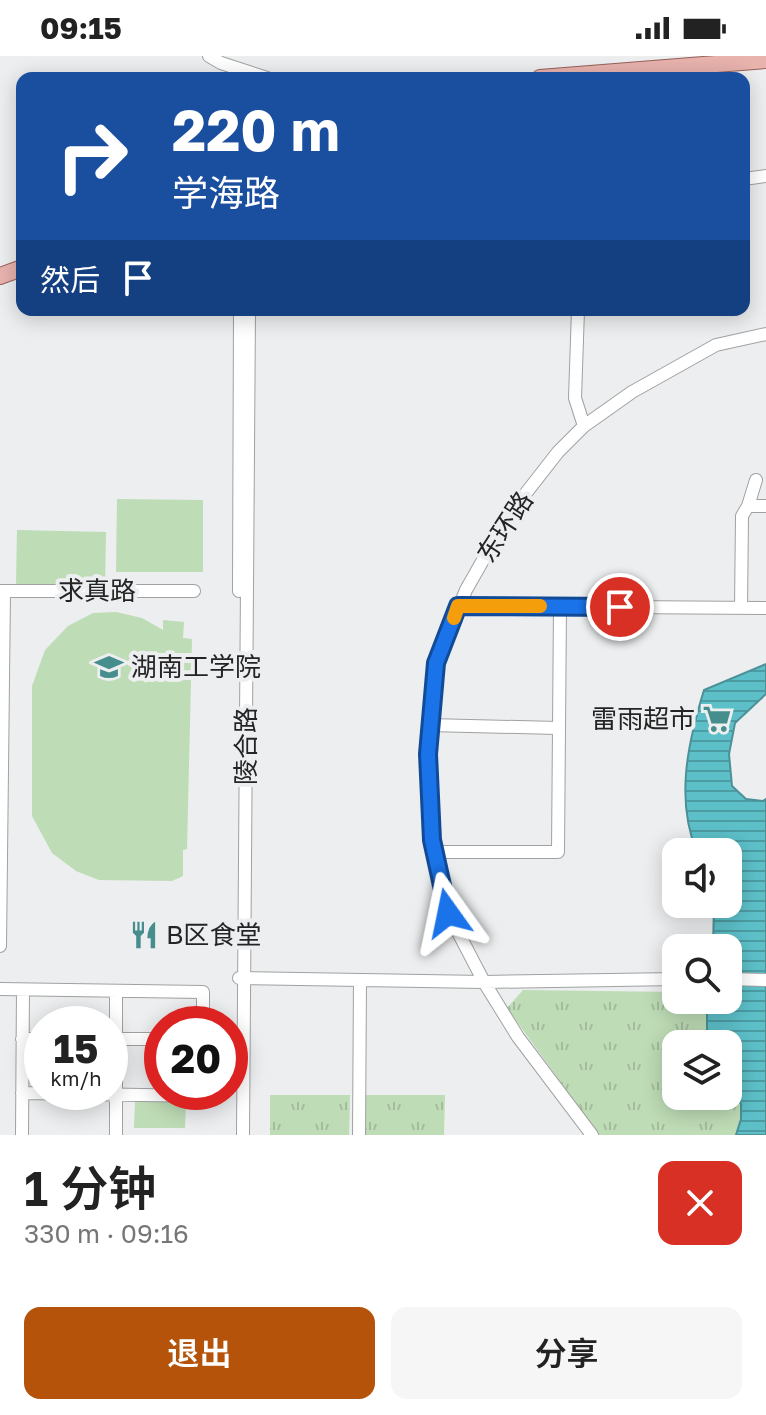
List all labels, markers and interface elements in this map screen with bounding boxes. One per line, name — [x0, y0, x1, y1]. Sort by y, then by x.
text: 09:15 — [40, 10, 122, 46]
text: 220 m — [172, 96, 340, 163]
icon: right — [40, 104, 144, 208]
text: 学海路 — [172, 171, 280, 214]
icon: arrive — [116, 256, 160, 300]
text: 然后 — [40, 262, 100, 298]
street label: 东环路 — [470, 486, 539, 568]
pin — [586, 573, 654, 641]
street label: 求真路 — [58, 575, 136, 606]
icon: arrive — [598, 585, 642, 629]
place label: 湖南工学院 — [131, 651, 261, 682]
school or university icon: 湖南工学院 — [94, 652, 124, 682]
place label: 雷雨超市 — [591, 703, 695, 734]
supermarket icon: 雷雨超市 — [702, 704, 732, 734]
street label: 陵合路 — [230, 707, 261, 785]
map controls — [662, 838, 742, 1110]
button: sound — [662, 838, 742, 918]
position arrow — [406, 871, 490, 955]
place label: B区食堂 — [166, 919, 261, 950]
restaurant icon: B区食堂 — [129, 920, 159, 950]
button: search — [662, 934, 742, 1014]
speed limit sign: 20 — [144, 1006, 248, 1110]
text: 15 — [54, 1024, 99, 1072]
button: layers — [662, 1030, 742, 1110]
text: km/h — [51, 1066, 101, 1090]
text: 1 分钟 — [24, 1159, 156, 1217]
button: close — [658, 1161, 742, 1245]
text: 330 m · 09:16 — [24, 1218, 189, 1249]
button: 退出 — [24, 1307, 375, 1399]
button: 分享 — [391, 1307, 742, 1399]

